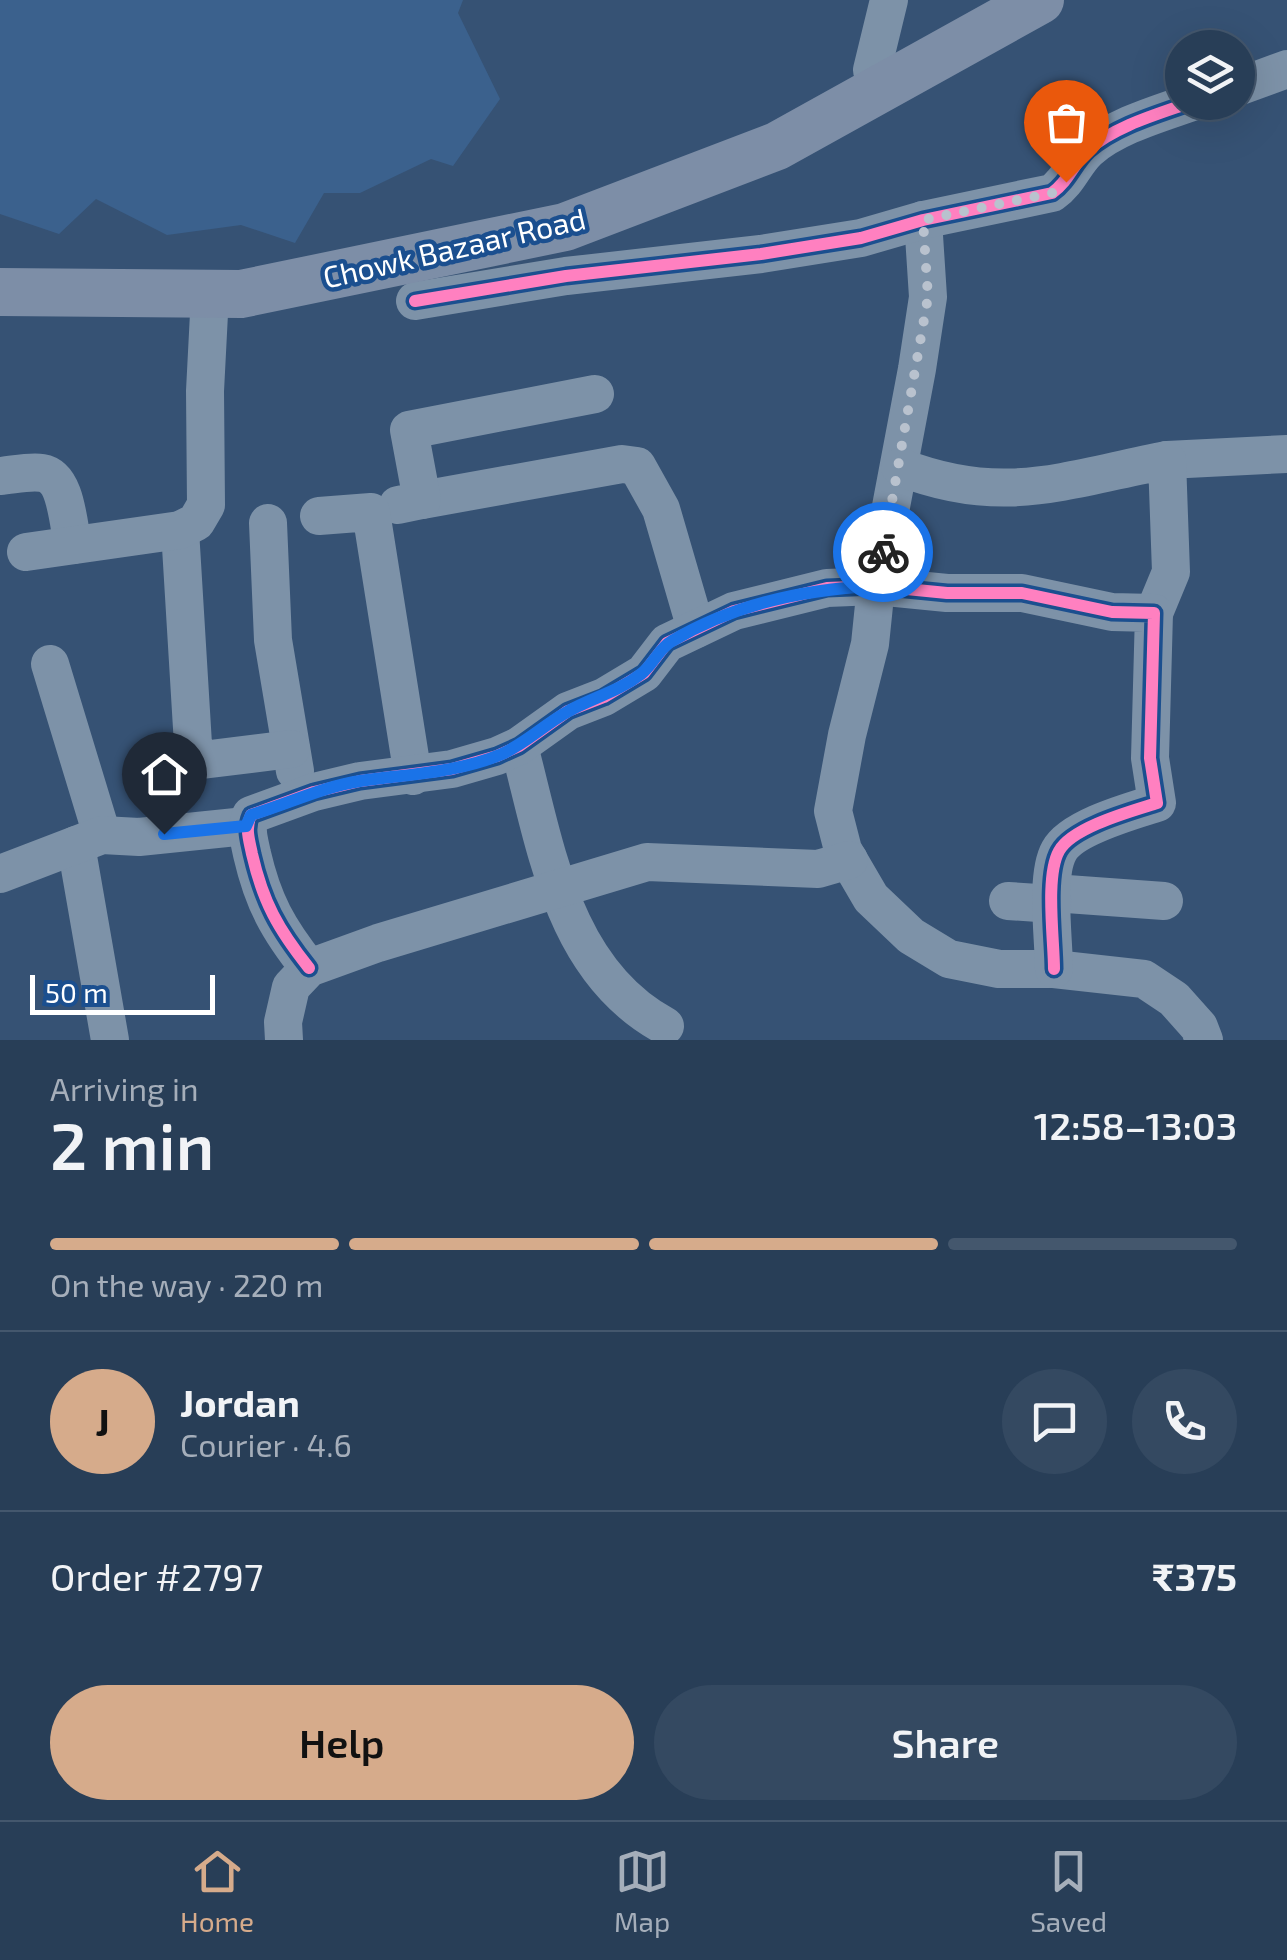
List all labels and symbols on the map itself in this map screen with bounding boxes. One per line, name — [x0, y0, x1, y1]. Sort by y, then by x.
pin — [1024, 80, 1109, 183]
street label: Chowk Bazaar Road — [319, 199, 589, 295]
courier — [833, 502, 933, 602]
pin — [122, 732, 207, 835]
scale bar — [30, 970, 215, 1014]

